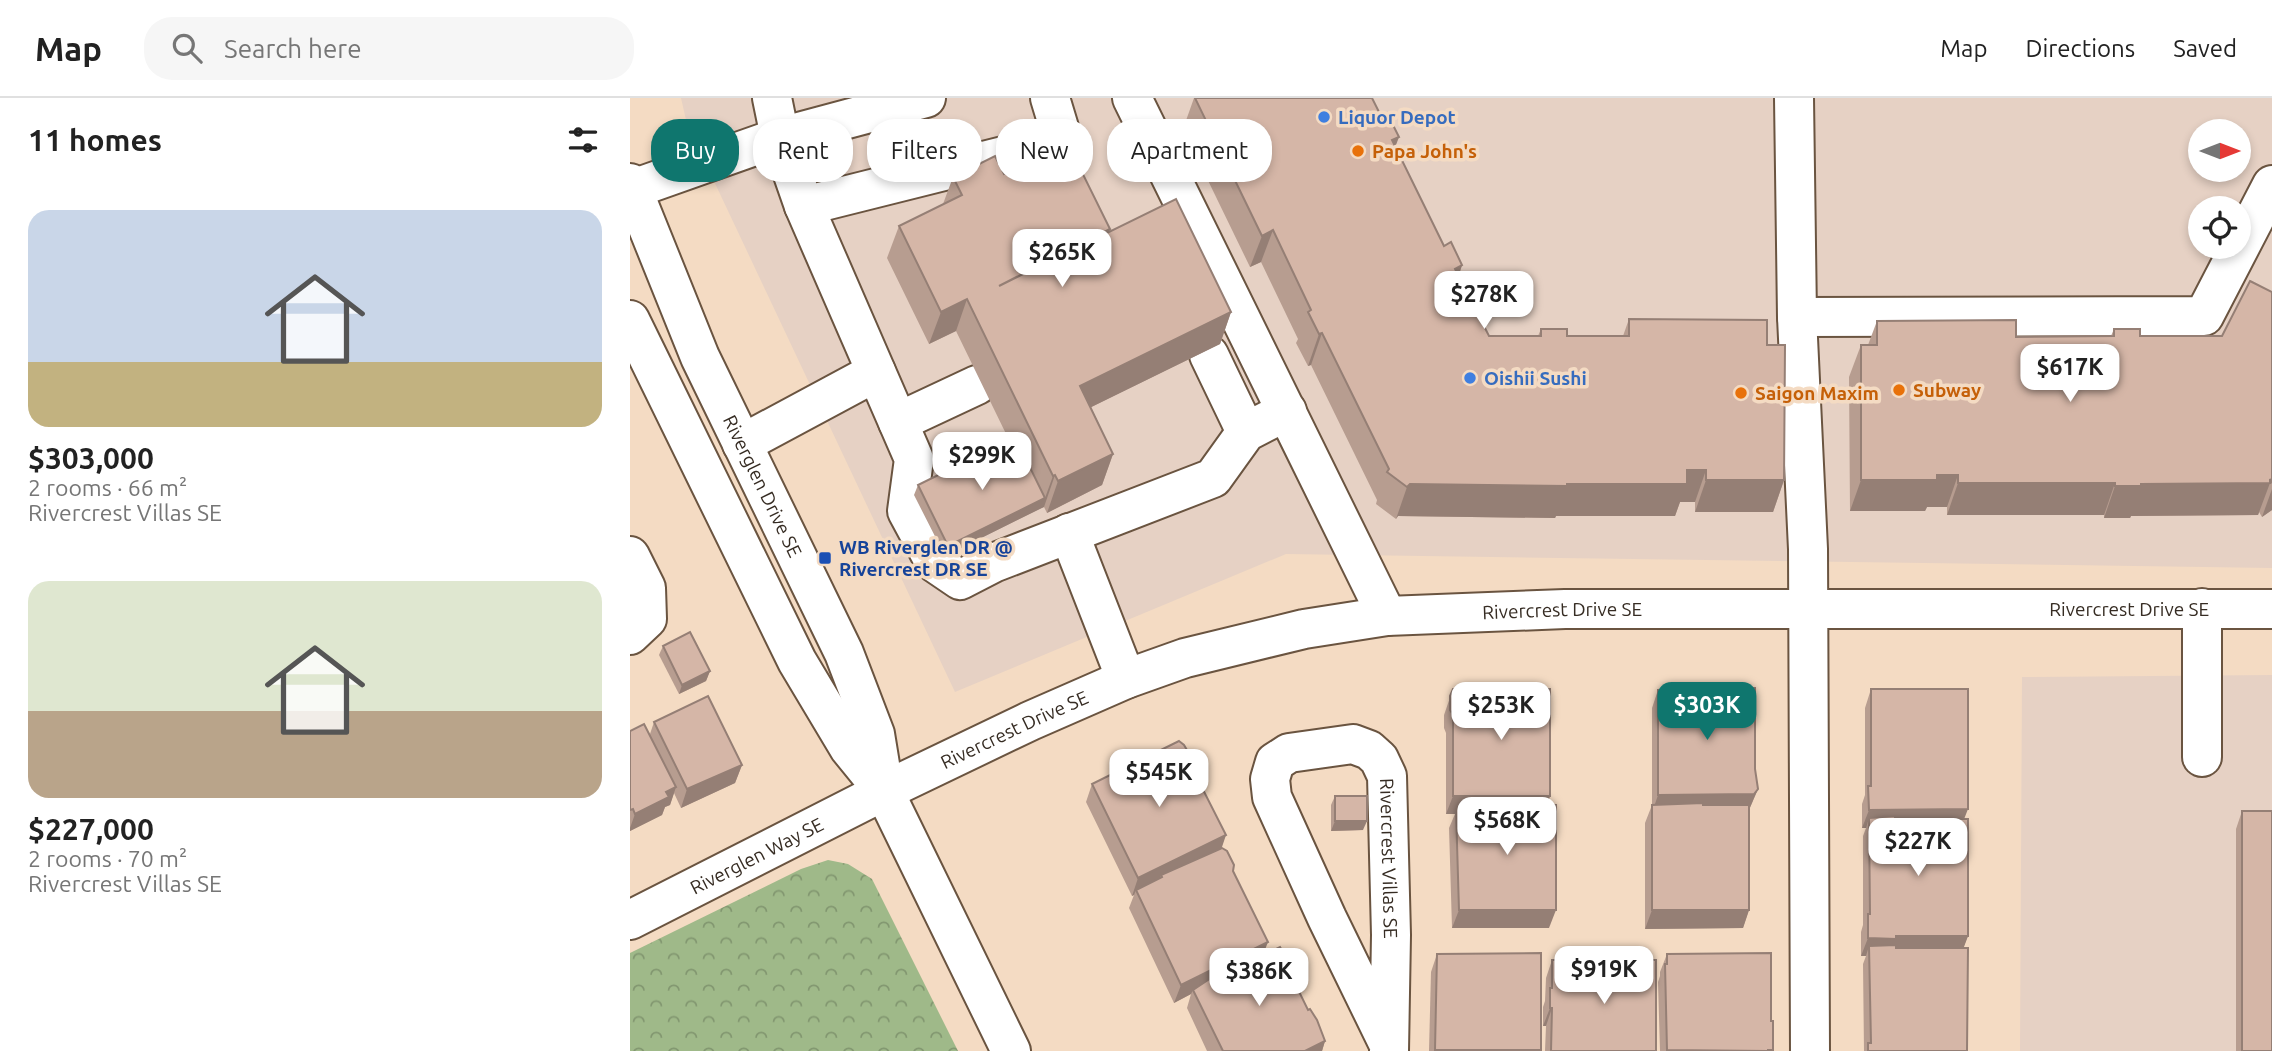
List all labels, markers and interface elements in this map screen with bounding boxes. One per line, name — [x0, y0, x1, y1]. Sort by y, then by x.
search box — [144, 17, 634, 80]
icon: search — [168, 29, 206, 67]
text: Map — [35, 30, 102, 67]
text: Search here — [224, 34, 362, 63]
text: Map — [1940, 35, 1987, 62]
text: Directions — [2025, 35, 2135, 62]
text: Saved — [2173, 35, 2237, 62]
place label: Liquor Depot — [1338, 106, 1456, 128]
marker: Liquor Depot — [1316, 109, 1332, 125]
chip: Buy — [651, 119, 739, 182]
chip: Rent — [753, 119, 853, 182]
chip: Filters — [867, 119, 982, 182]
chip: New — [996, 119, 1093, 182]
chip: Apartment — [1107, 119, 1272, 182]
north arrow — [2188, 119, 2250, 182]
map controls — [2188, 119, 2251, 259]
icon: filters — [564, 121, 602, 159]
text: 11 homes — [28, 123, 162, 157]
place label: Papa John's — [1372, 140, 1477, 162]
marker: Papa John's — [1350, 143, 1366, 159]
button: locate — [2188, 196, 2251, 259]
pin: $265K — [1013, 230, 1111, 289]
text: $265K — [1028, 239, 1096, 264]
icon: home — [252, 256, 378, 382]
pin: $278K — [1435, 272, 1533, 331]
text: $278K — [1450, 281, 1518, 306]
pin: $617K — [2021, 344, 2119, 404]
text: $617K — [2036, 354, 2104, 379]
place label: Oishii Sushi — [1484, 367, 1587, 389]
marker: Oishii Sushi — [1462, 370, 1478, 386]
place label: Subway — [1913, 379, 1981, 401]
place label: Saigon Maxim — [1755, 382, 1879, 404]
marker: Subway — [1891, 382, 1907, 398]
marker: Saigon Maxim — [1733, 385, 1749, 401]
street label: Riverglen Drive SE — [719, 412, 807, 560]
pin: $299K — [933, 432, 1031, 492]
text: $303,000 — [28, 441, 154, 475]
text: $299K — [948, 442, 1016, 467]
text: 2 rooms · 66 m² — [28, 475, 187, 500]
text: Rivercrest Villas SE — [28, 500, 222, 525]
place label: WB Riverglen DR @ Rivercrest DR SE — [839, 536, 1013, 580]
marker: WB Riverglen DR @ Rivercrest DR SE — [817, 550, 833, 566]
street label: Rivercrest Drive SE — [1482, 598, 1642, 623]
street label: Rivercrest Drive SE — [2049, 598, 2209, 620]
icon: home — [252, 627, 378, 753]
pin: $253K — [1452, 682, 1550, 742]
pin: $303K — [1658, 682, 1756, 742]
street label: Rivercrest Drive SE — [937, 686, 1091, 773]
text: $253K — [1467, 692, 1535, 717]
text: $303K — [1673, 692, 1741, 717]
pin: $545K — [1110, 750, 1208, 809]
text: $545K — [1125, 759, 1193, 784]
street label: Rivercrest Villas SE — [1376, 778, 1402, 939]
pin: $568K — [1458, 798, 1556, 857]
text: $568K — [1473, 807, 1541, 832]
text: $227,000 — [28, 812, 154, 846]
street label: Riverglen Way SE — [686, 813, 827, 899]
pin: $227K — [1869, 818, 1967, 878]
text: $227K — [1884, 828, 1952, 853]
text: 2 rooms · 70 m² — [28, 846, 187, 871]
text: Rivercrest Villas SE — [28, 871, 222, 896]
pin: $919K — [1555, 946, 1653, 1006]
pin: $386K — [1210, 948, 1308, 1008]
text: $919K — [1570, 956, 1638, 981]
text: $386K — [1225, 958, 1293, 983]

